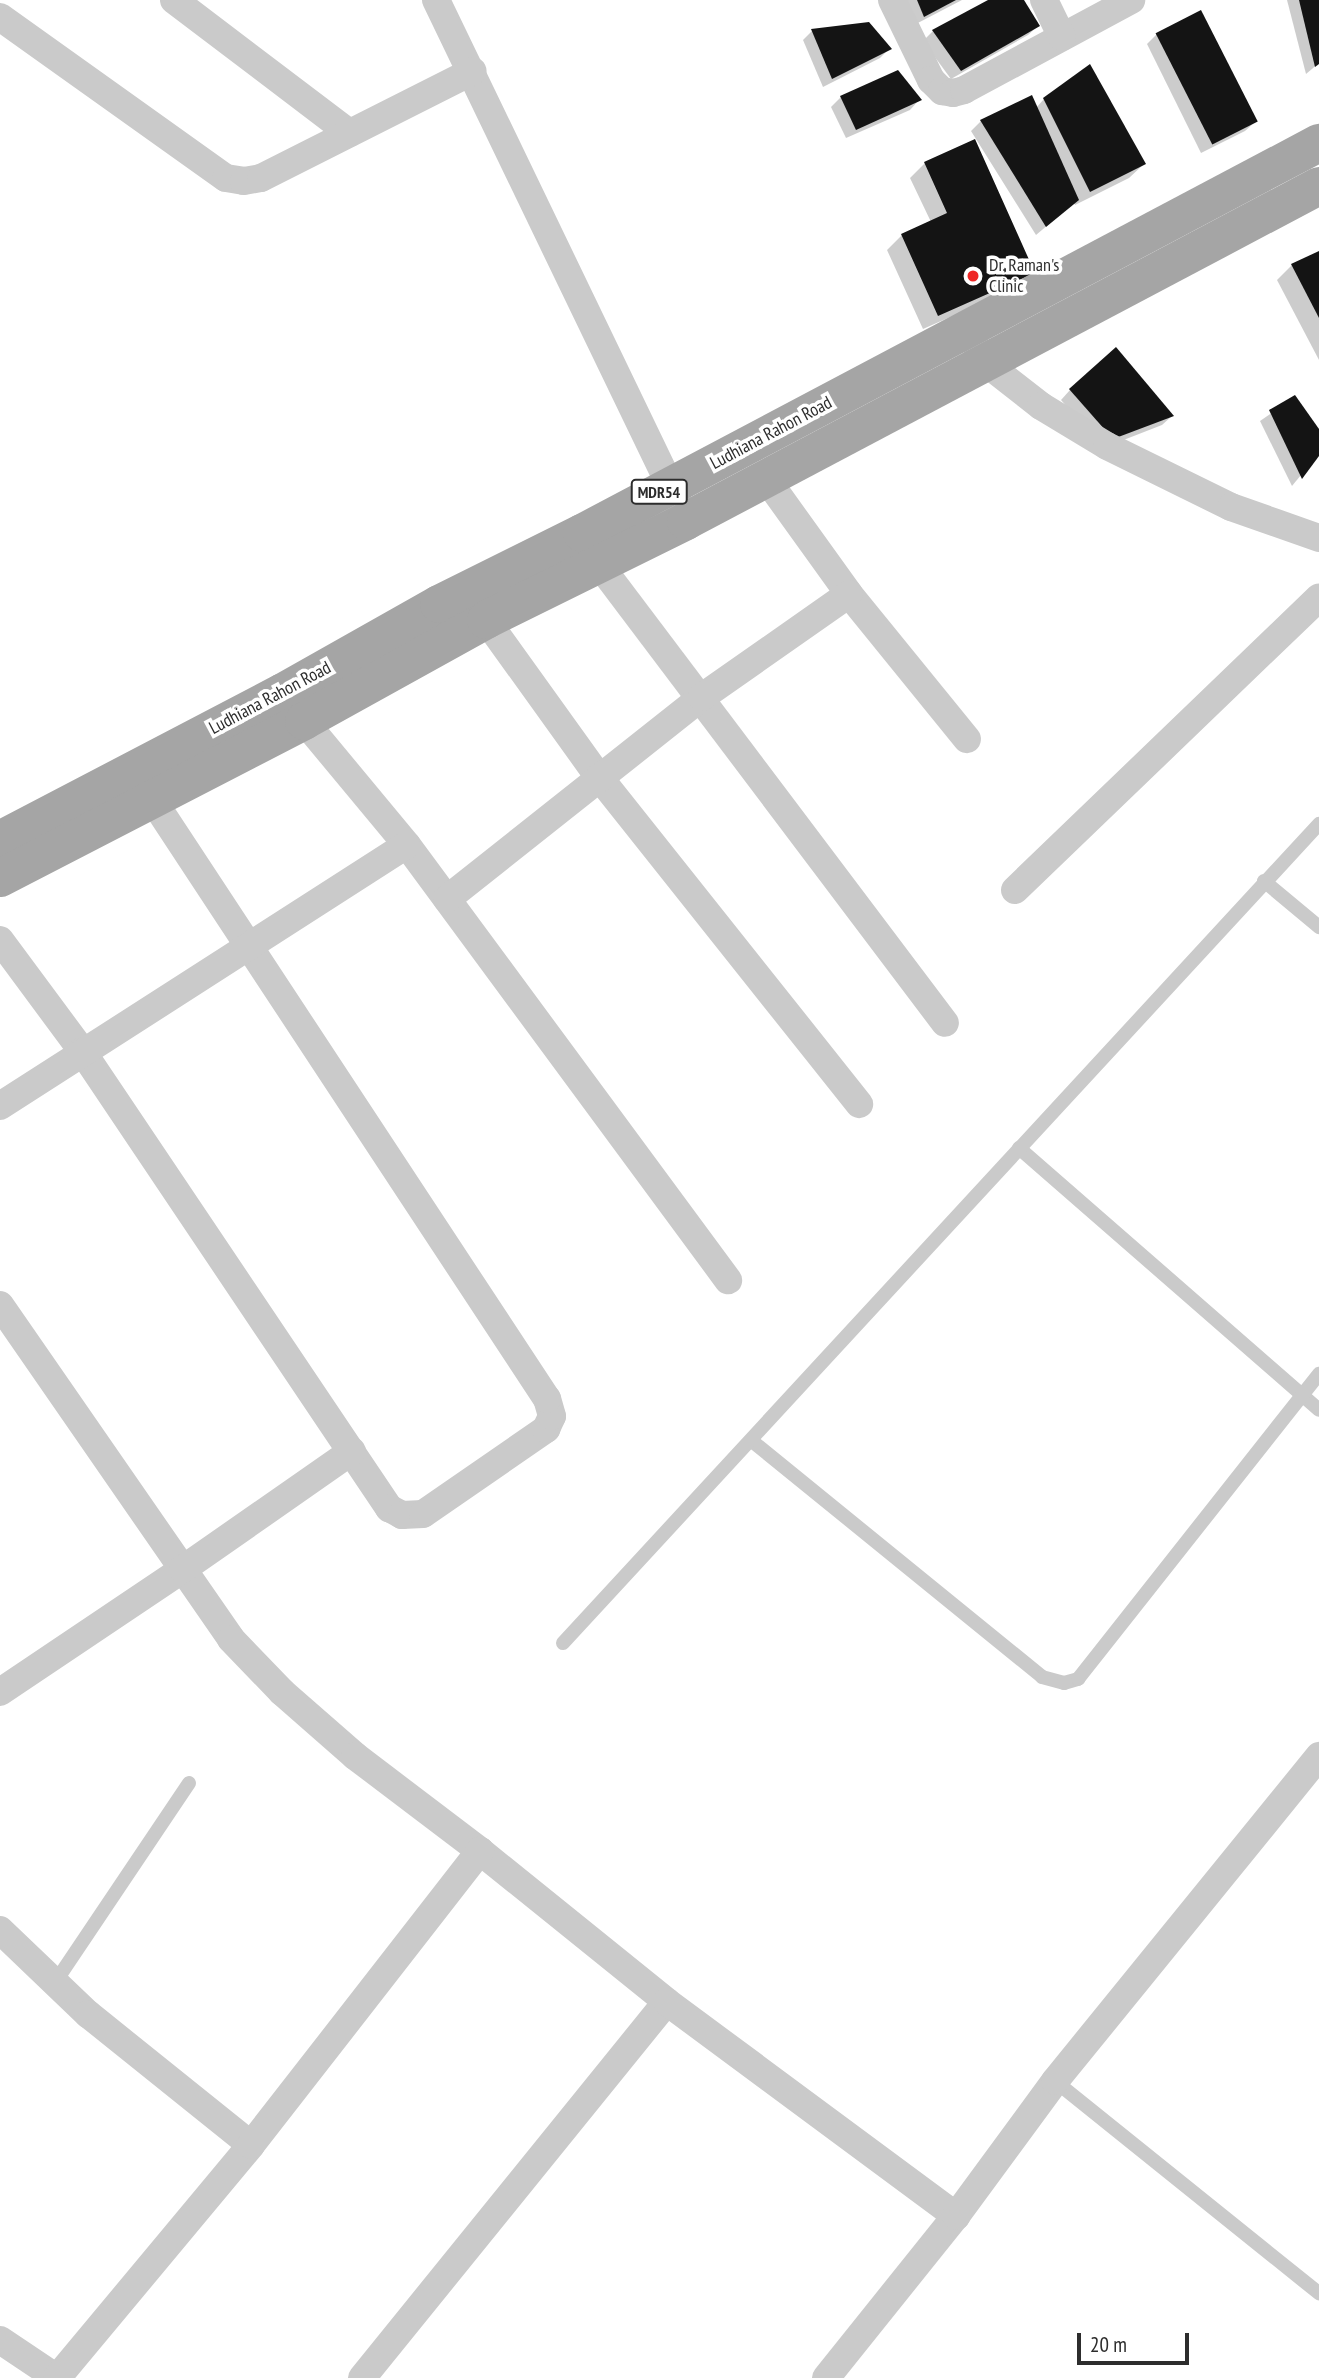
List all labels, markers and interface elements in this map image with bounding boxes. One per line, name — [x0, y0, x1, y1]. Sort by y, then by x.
place label: Dr. Raman's Clinic — [989, 255, 1061, 298]
marker: Dr. Raman's Clinic — [963, 266, 983, 286]
street label: Ludhiana Rahon Road — [706, 392, 836, 474]
road number: MDR54 — [629, 480, 689, 505]
street label: Ludhiana Rahon Road — [205, 657, 335, 739]
scale bar — [1081, 2318, 1193, 2362]
text: 20 m — [1090, 2331, 1127, 2358]

